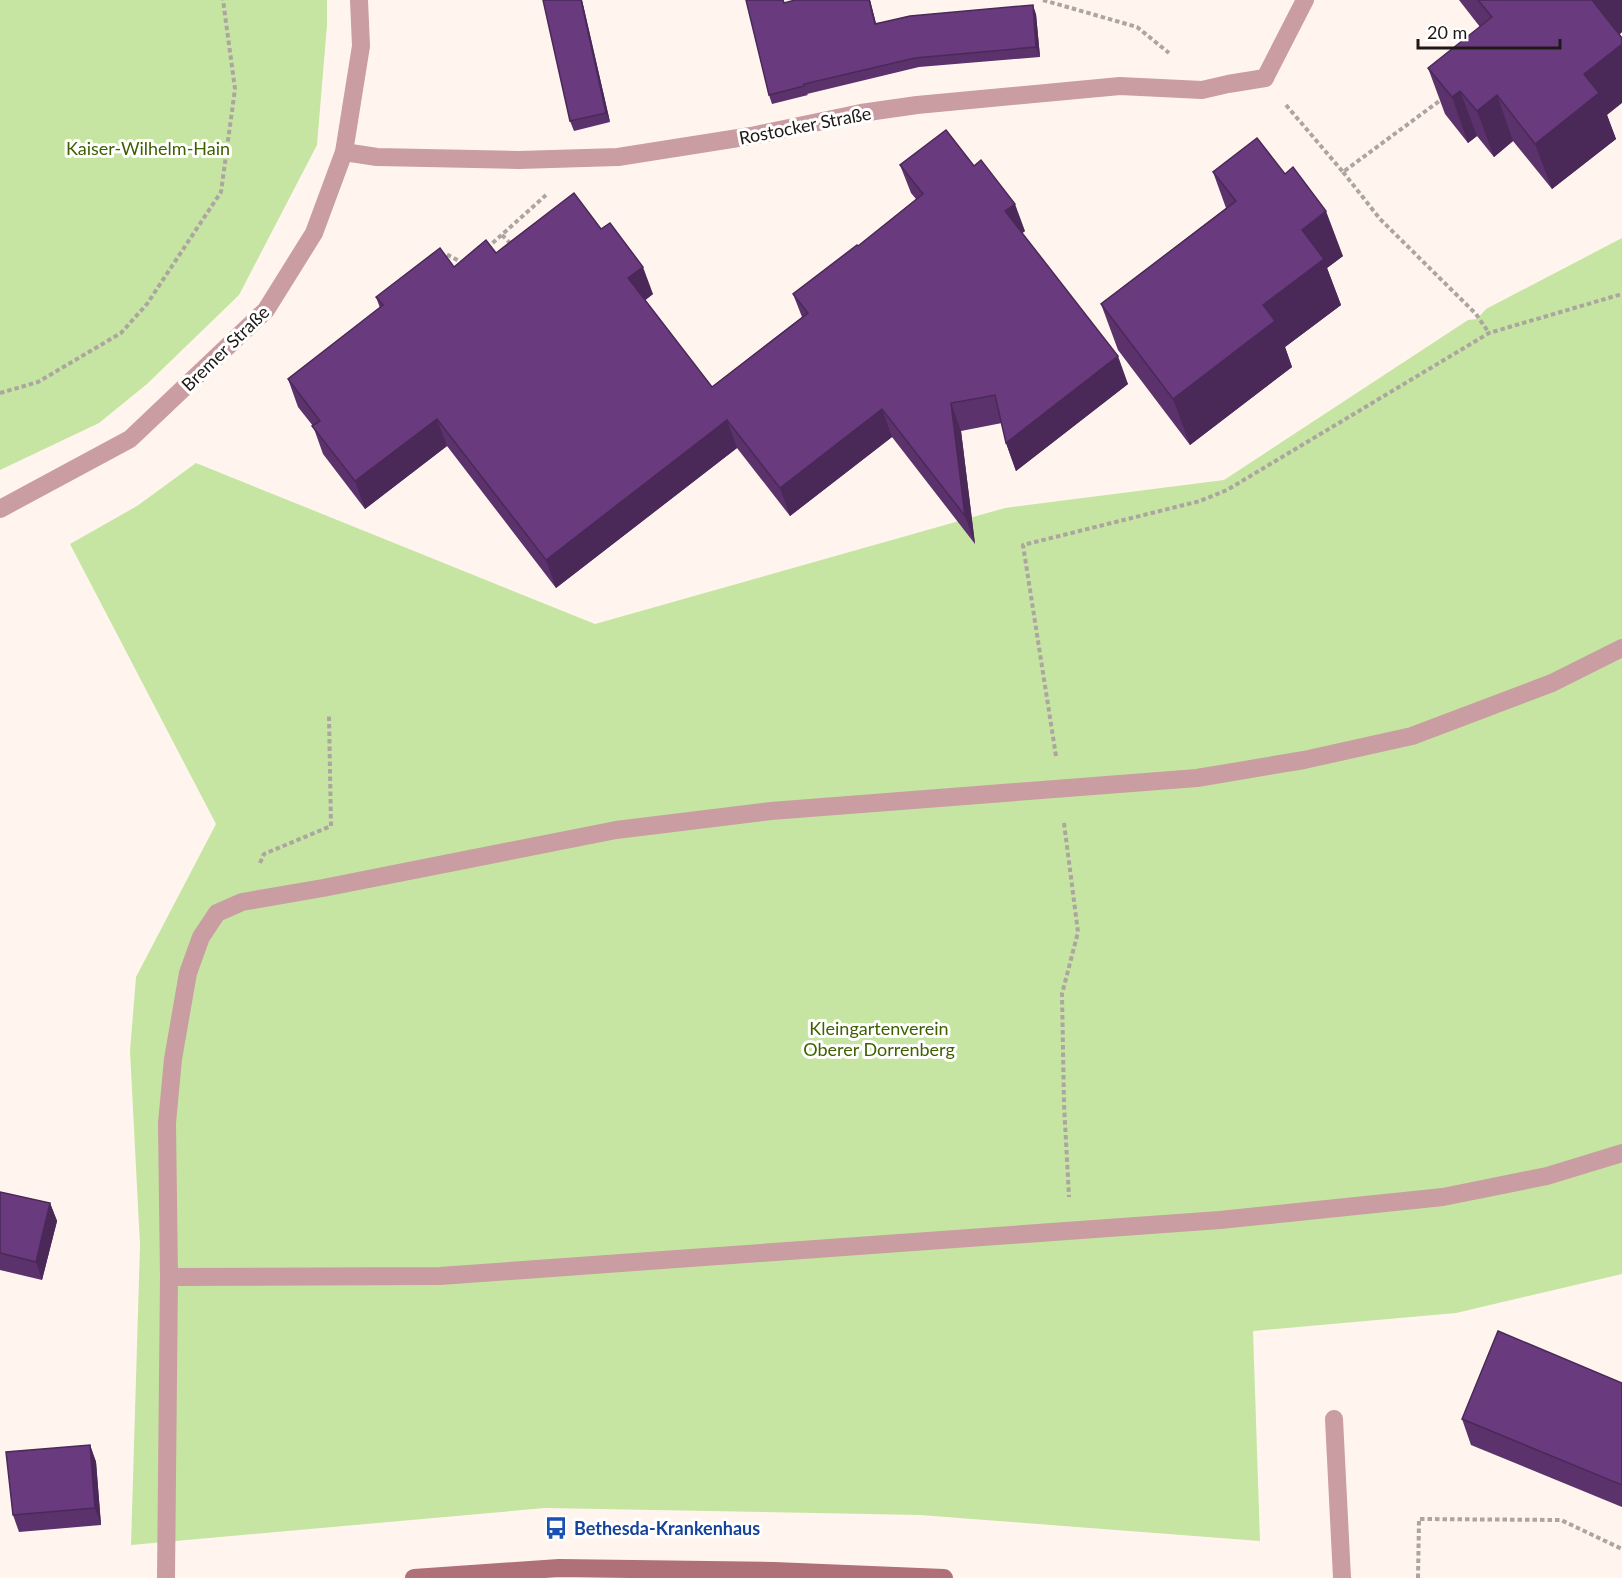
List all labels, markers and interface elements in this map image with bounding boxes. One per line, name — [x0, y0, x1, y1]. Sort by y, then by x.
scale bar — [1418, 12, 1560, 50]
text: 20 m — [1427, 21, 1467, 43]
street label: Rostocker Straße — [737, 101, 873, 149]
park label: Kaiser-Wilhelm-Hain — [66, 137, 230, 159]
street label: Bremer Straße — [177, 301, 273, 395]
park label: Kleingartenverein Oberer Dorrenberg — [803, 1017, 955, 1060]
bus stop icon: Bethesda-Krankenhaus — [543, 1515, 569, 1541]
place label: Bethesda-Krankenhaus — [574, 1517, 760, 1539]

